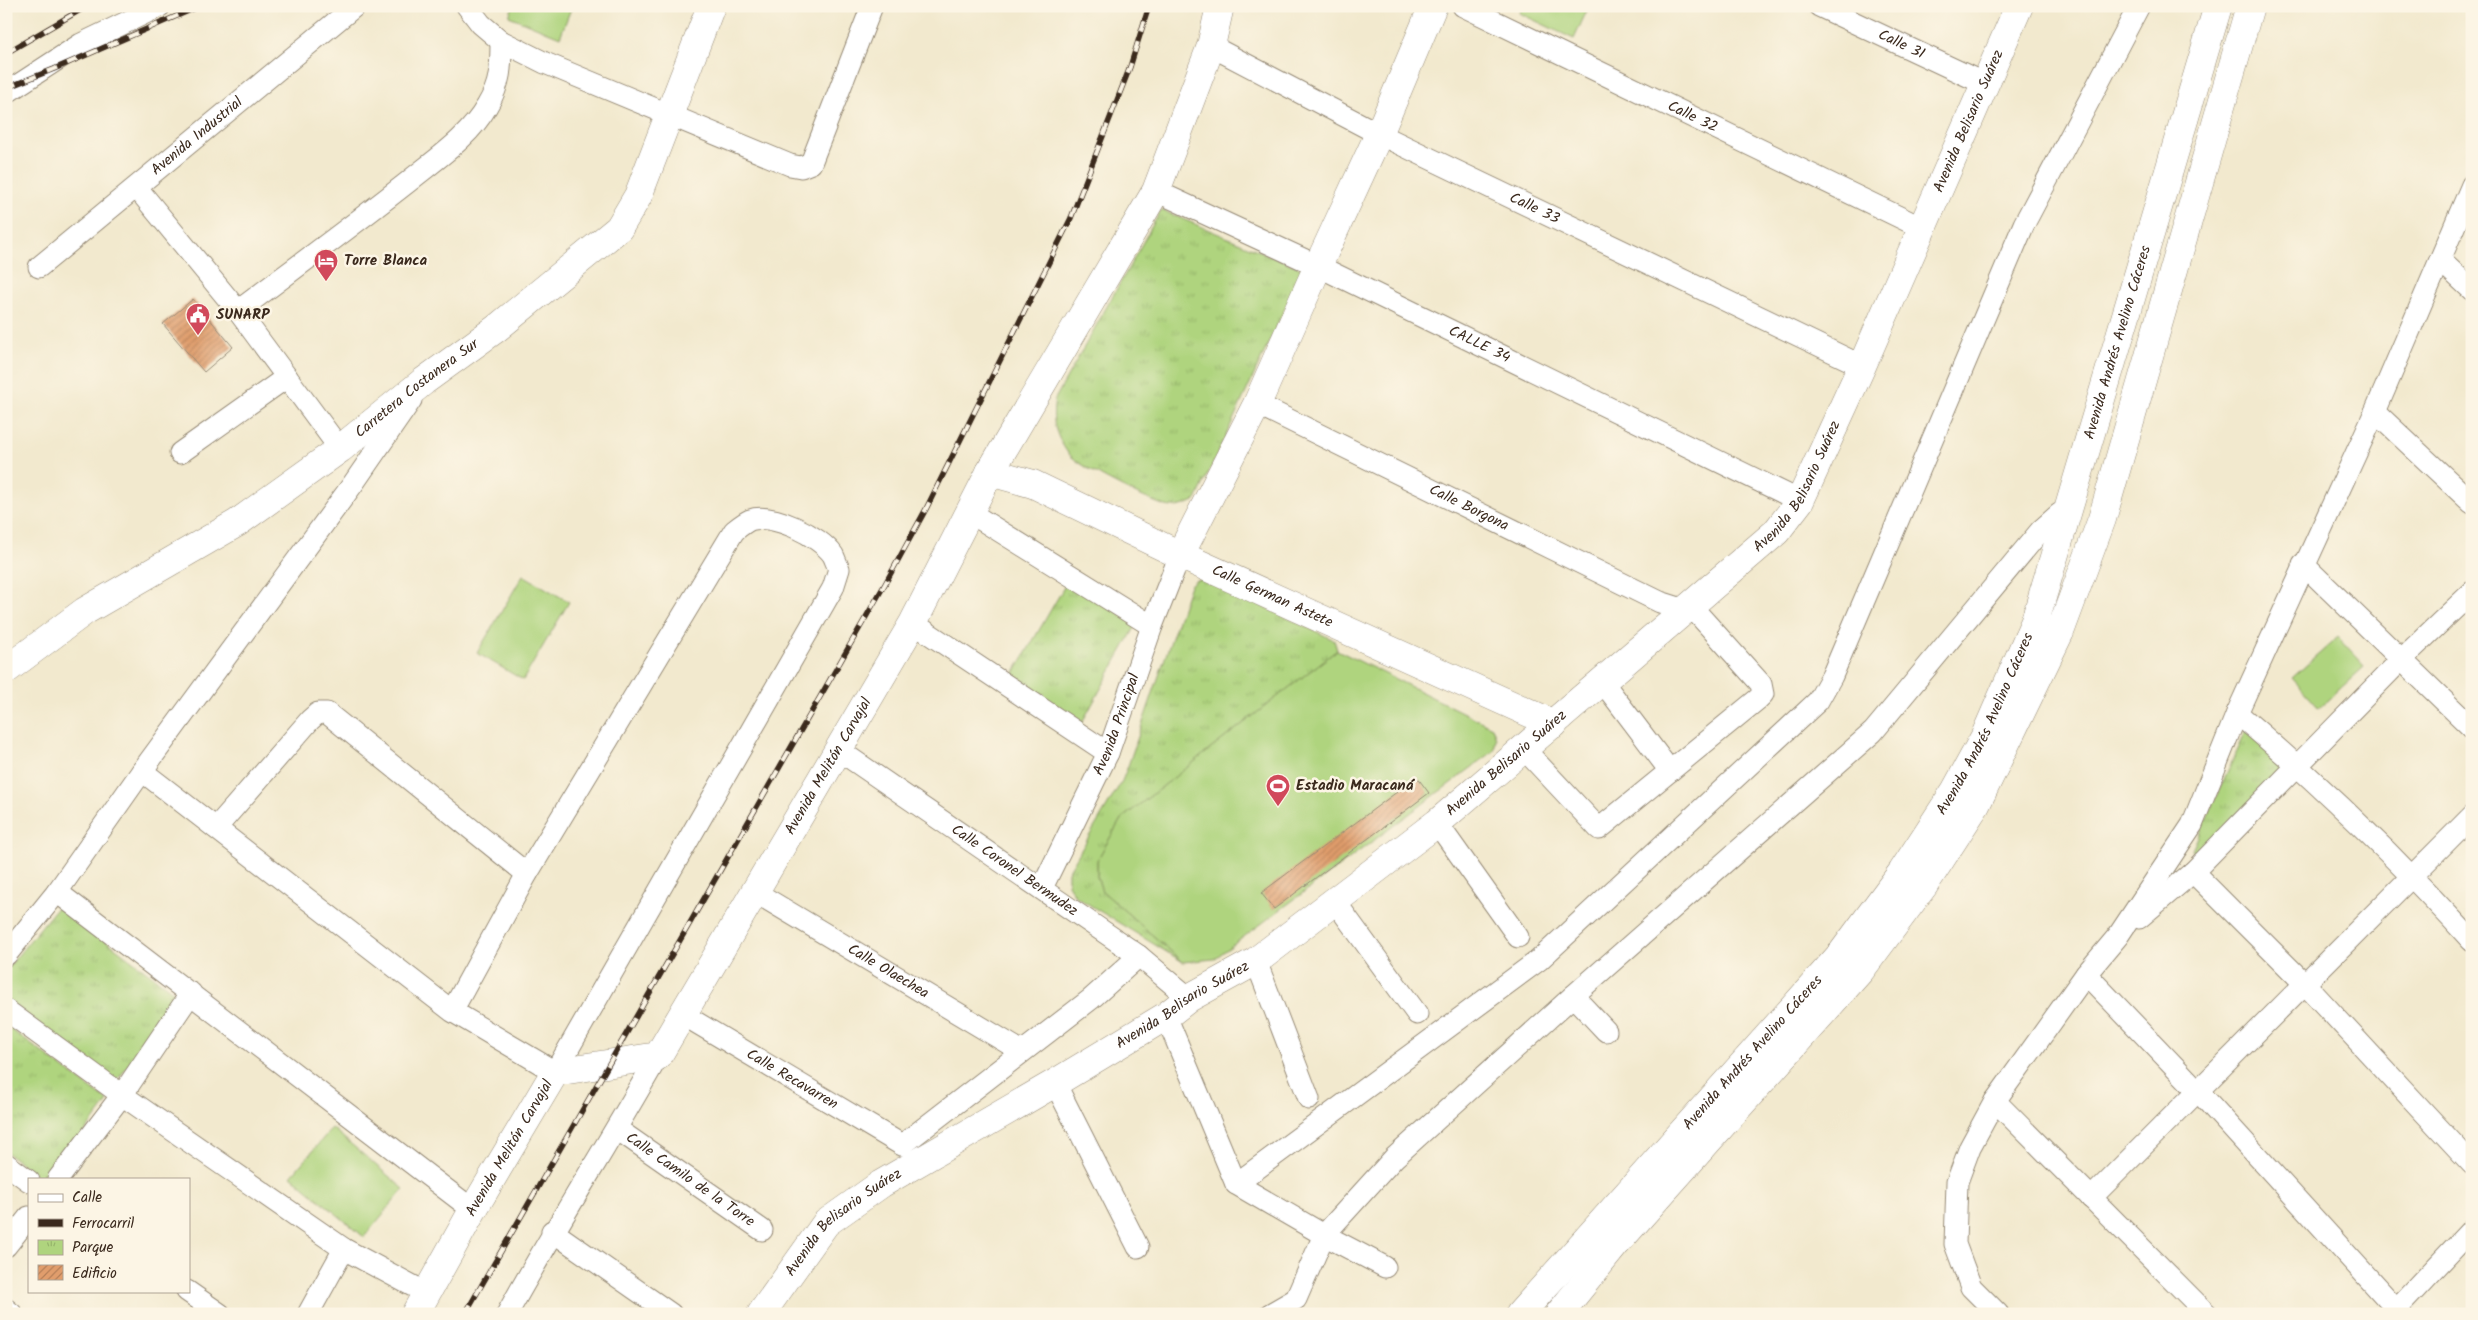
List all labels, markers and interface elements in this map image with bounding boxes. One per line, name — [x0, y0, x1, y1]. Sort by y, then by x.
street label: Calle 31 — [1874, 23, 1929, 66]
street label: Avenida Belisario Suárez — [1927, 46, 2011, 196]
street label: Avenida Industrial — [146, 91, 249, 182]
street label: Calle 32 — [1663, 95, 1722, 139]
street label: Calle 33 — [1505, 186, 1564, 231]
street label: Avenida Andrés Avelino Cáceres — [2078, 242, 2158, 442]
hotel icon: Torre Blanca — [313, 248, 339, 282]
place label: Torre Blanca — [344, 249, 428, 273]
public building icon: SUNARP — [185, 302, 211, 336]
place label: SUNARP — [216, 303, 270, 327]
street label: CALLE 34 — [1444, 319, 1514, 370]
street label: Carretera Costanera Sur — [350, 332, 485, 444]
street label: Avenida Belisario Suárez — [1748, 416, 1847, 559]
street label: Calle Borgona — [1425, 478, 1513, 538]
street label: Calle German Astete — [1208, 559, 1337, 635]
street label: Avenida Andrés Avelino Cáceres — [1930, 628, 2041, 820]
street label: Avenida Principal — [1087, 670, 1147, 780]
street label: Avenida Melitón Carvajal — [779, 693, 879, 840]
street label: Avenida Belisario Suárez — [1440, 704, 1573, 822]
sports icon: Estadio Maracaná — [1265, 773, 1291, 807]
place label: Estadio Maracaná — [1296, 774, 1416, 798]
street label: Calle Coronel Bermudez — [946, 818, 1083, 923]
street label: Calle Olaechea — [843, 938, 933, 1005]
street label: Avenida Belisario Suárez — [1111, 955, 1254, 1056]
street label: Avenida Andrés Avelino Cáceres — [1677, 969, 1829, 1136]
street label: Calle Recavarren — [741, 1043, 843, 1116]
street label: Avenida Melitón Carvajal — [460, 1075, 560, 1221]
street label: Calle Camilo de la Torre — [620, 1126, 760, 1234]
street label: Avenida Belisario Suárez — [779, 1162, 907, 1282]
legend — [28, 1178, 190, 1292]
text: Calle — [72, 1186, 102, 1210]
text: Ferrocarril — [72, 1212, 135, 1236]
text: Parque — [72, 1236, 113, 1260]
text: Edificio — [72, 1262, 117, 1286]

